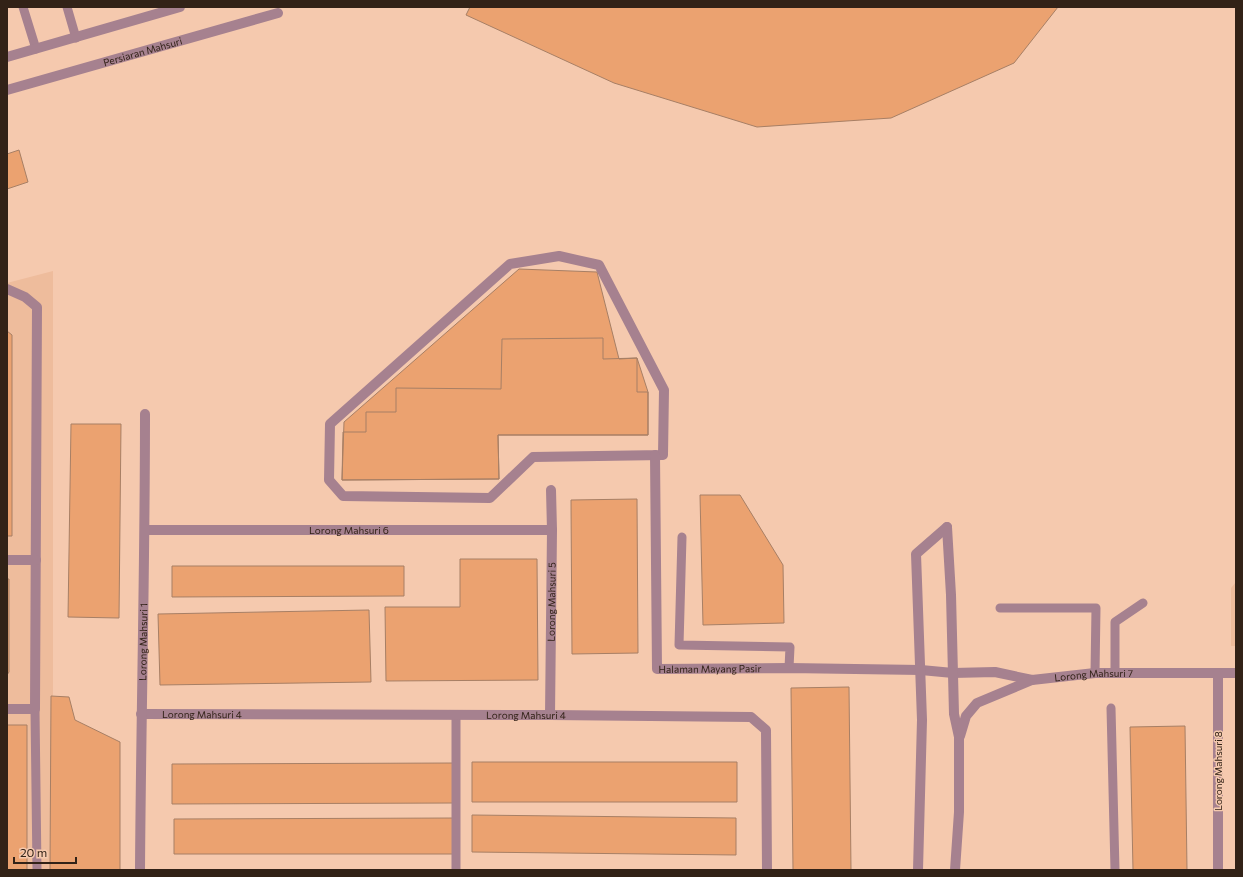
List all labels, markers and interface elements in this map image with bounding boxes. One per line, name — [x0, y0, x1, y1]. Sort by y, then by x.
street label: Persiaran Mahsuri — [102, 35, 184, 68]
street label: Lorong Mahsuri 6 — [309, 524, 389, 536]
street label: Lorong Mahsuri 5 — [545, 562, 558, 642]
street label: Lorong Mahsuri 1 — [136, 603, 149, 681]
street label: Halaman Mayang Pasir — [659, 662, 761, 675]
street label: Lorong Mahsuri 7 — [1054, 667, 1133, 683]
street label: Lorong Mahsuri 4 — [162, 708, 242, 720]
street label: Lorong Mahsuri 4 — [486, 709, 566, 721]
street label: Lorong Mahsuri 8 — [1212, 731, 1224, 811]
scale bar — [14, 839, 76, 865]
text: 20 m — [20, 845, 47, 859]

